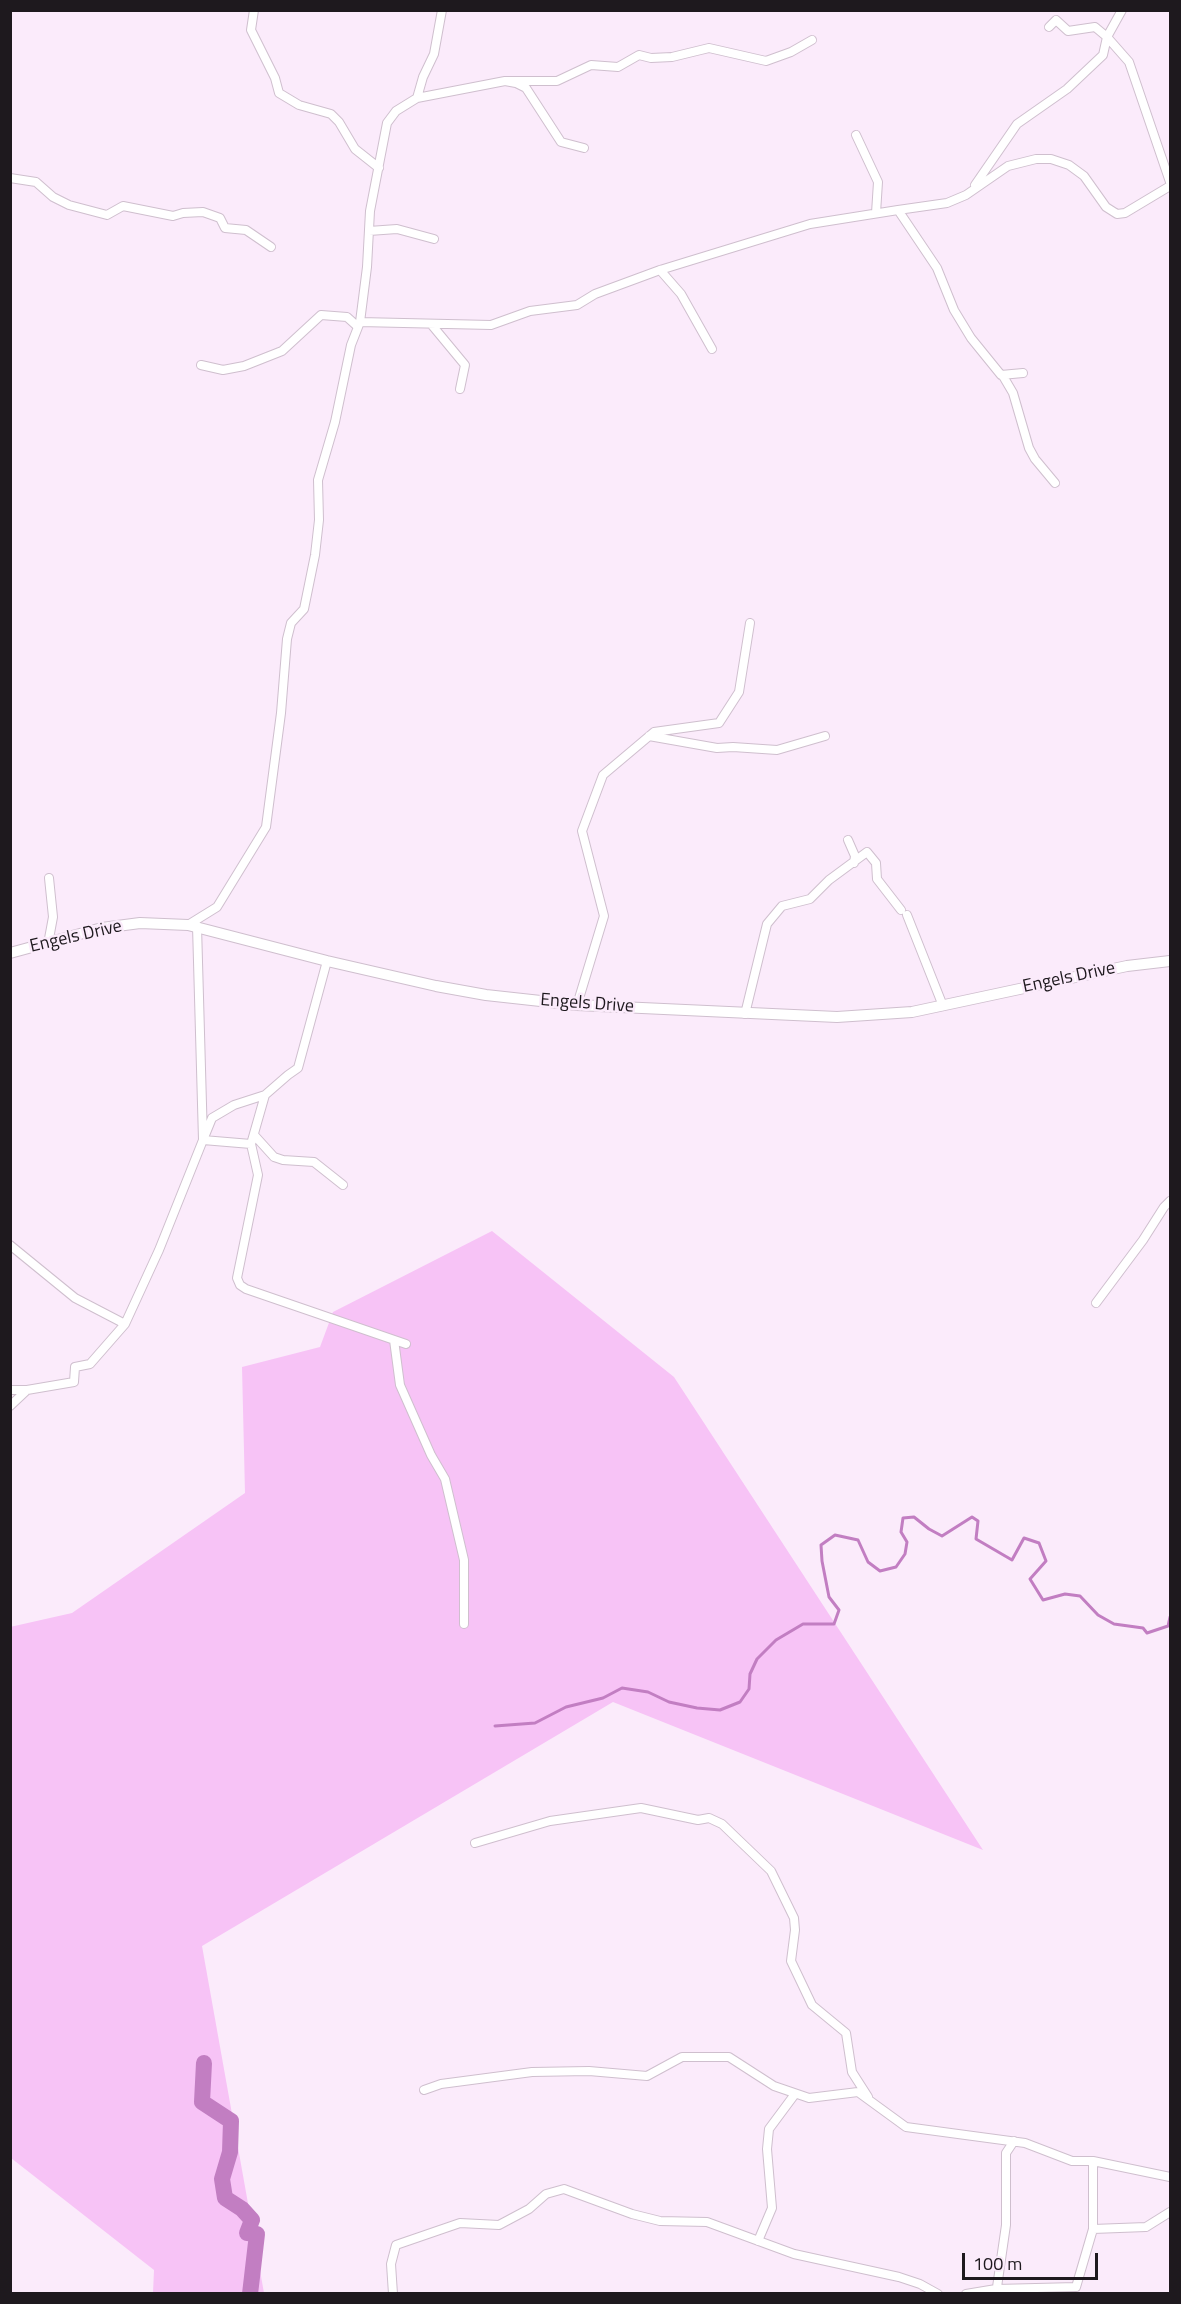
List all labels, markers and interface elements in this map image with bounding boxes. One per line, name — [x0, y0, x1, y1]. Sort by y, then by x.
street label: Engels Drive — [28, 916, 124, 958]
street label: Engels Drive — [1021, 958, 1117, 998]
street label: Engels Drive — [539, 990, 635, 1018]
scale bar — [965, 2241, 1102, 2279]
text: 100 m — [973, 2250, 1022, 2277]

